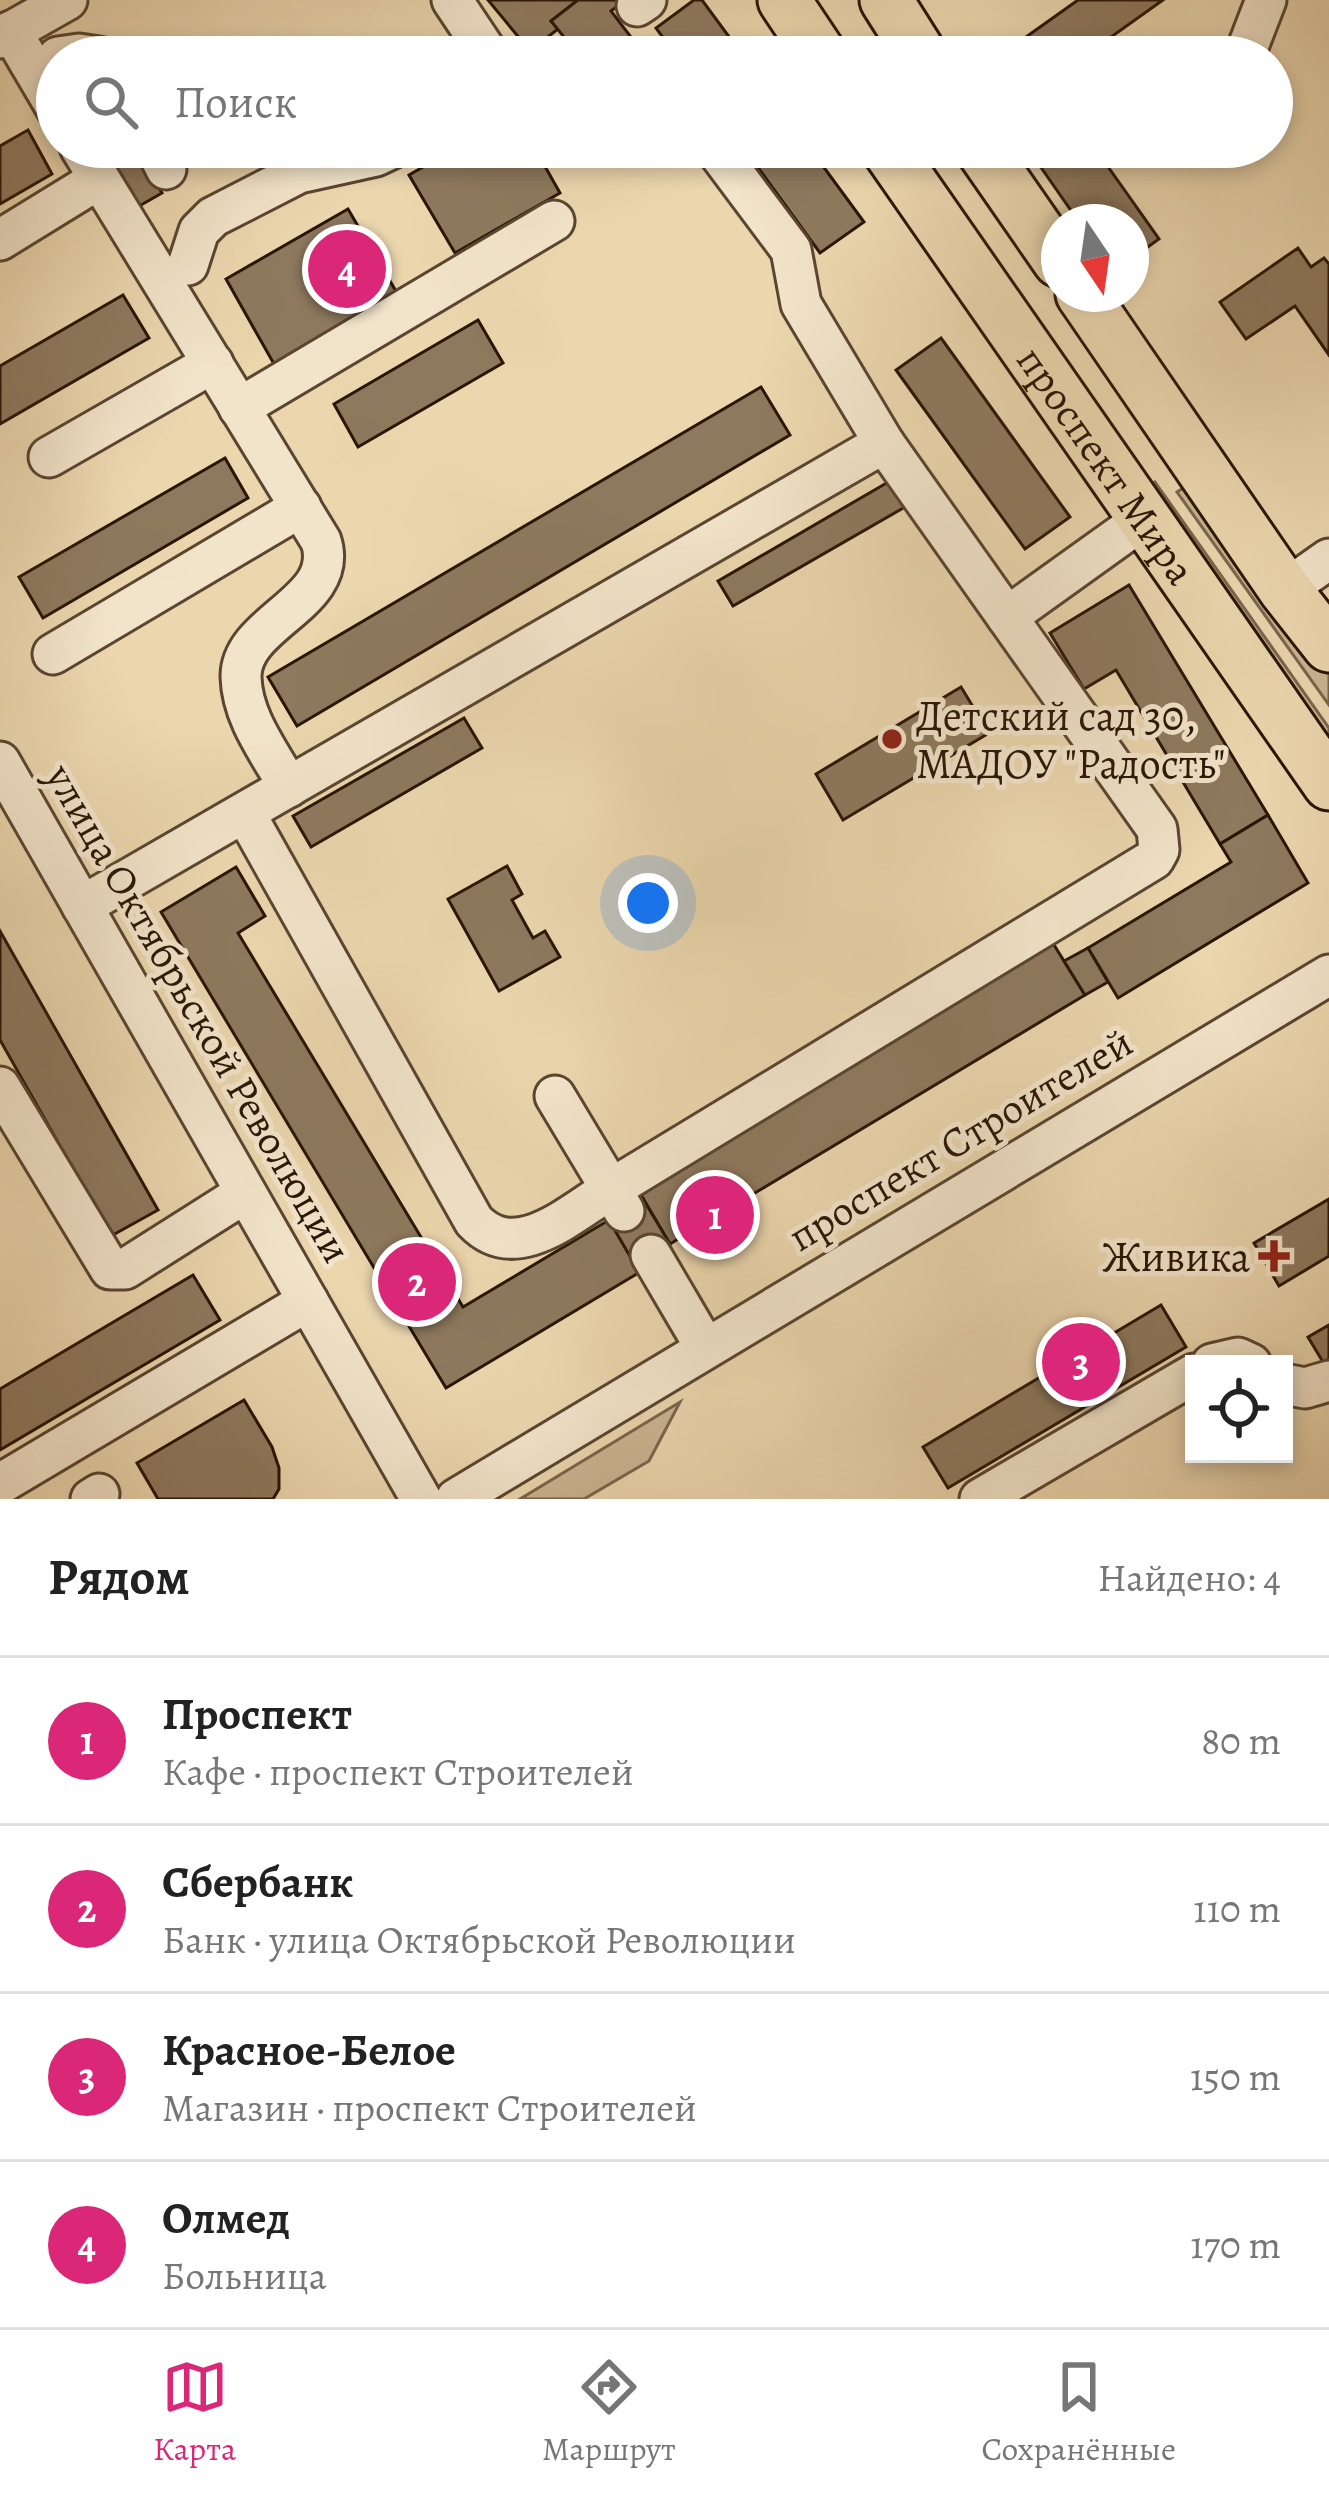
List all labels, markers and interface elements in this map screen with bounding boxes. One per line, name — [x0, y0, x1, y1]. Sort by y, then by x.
search box — [36, 36, 1293, 168]
icon: search — [78, 69, 144, 135]
text: Поиск — [174, 71, 297, 133]
north arrow — [1041, 204, 1149, 312]
pin: 4 — [308, 224, 386, 314]
street label: проспект Мира — [1004, 334, 1210, 596]
place label: Детский сад 30, МАДОУ "Радость" — [916, 687, 1225, 792]
marker: Детский сад 30, МАДОУ "Радость" — [879, 726, 905, 752]
street label: улица Октябрьской Революции — [32, 752, 365, 1273]
your location — [618, 873, 678, 933]
street label: проспект Строителей — [777, 1013, 1143, 1265]
pin: 1 — [676, 1170, 754, 1260]
place label: Живика — [1102, 1228, 1251, 1285]
pin: 2 — [378, 1237, 456, 1327]
marker: Живика — [1261, 1243, 1287, 1269]
pin: 3 — [1042, 1317, 1120, 1407]
map controls — [1185, 1355, 1293, 1463]
button: locate — [1185, 1355, 1293, 1463]
text: Рядом — [48, 1542, 190, 1612]
text: Найдено: 4 — [1098, 1551, 1281, 1604]
text: Проспект — [162, 1683, 352, 1745]
text: 1 — [80, 1714, 94, 1767]
text: 80 m — [1201, 1714, 1281, 1767]
text: Кафе · проспект Строителей — [162, 1745, 634, 1798]
text: Сбербанк — [162, 1851, 353, 1913]
text: 2 — [78, 1882, 96, 1935]
text: 110 m — [1193, 1882, 1281, 1935]
text: Банк · улица Октябрьской Революции — [162, 1913, 796, 1966]
text: Красное-Белое — [162, 2019, 456, 2081]
text: 3 — [79, 2050, 95, 2103]
text: 150 m — [1190, 2050, 1281, 2103]
text: Магазин · проспект Строителей — [162, 2081, 697, 2134]
text: Олмед — [162, 2187, 290, 2249]
text: 4 — [78, 2218, 96, 2271]
text: 170 m — [1190, 2218, 1281, 2271]
text: Больница — [162, 2249, 327, 2302]
tab: Карта — [153, 2354, 236, 2471]
tab: Маршрут — [542, 2354, 676, 2471]
tab: Сохранённые — [981, 2354, 1176, 2471]

